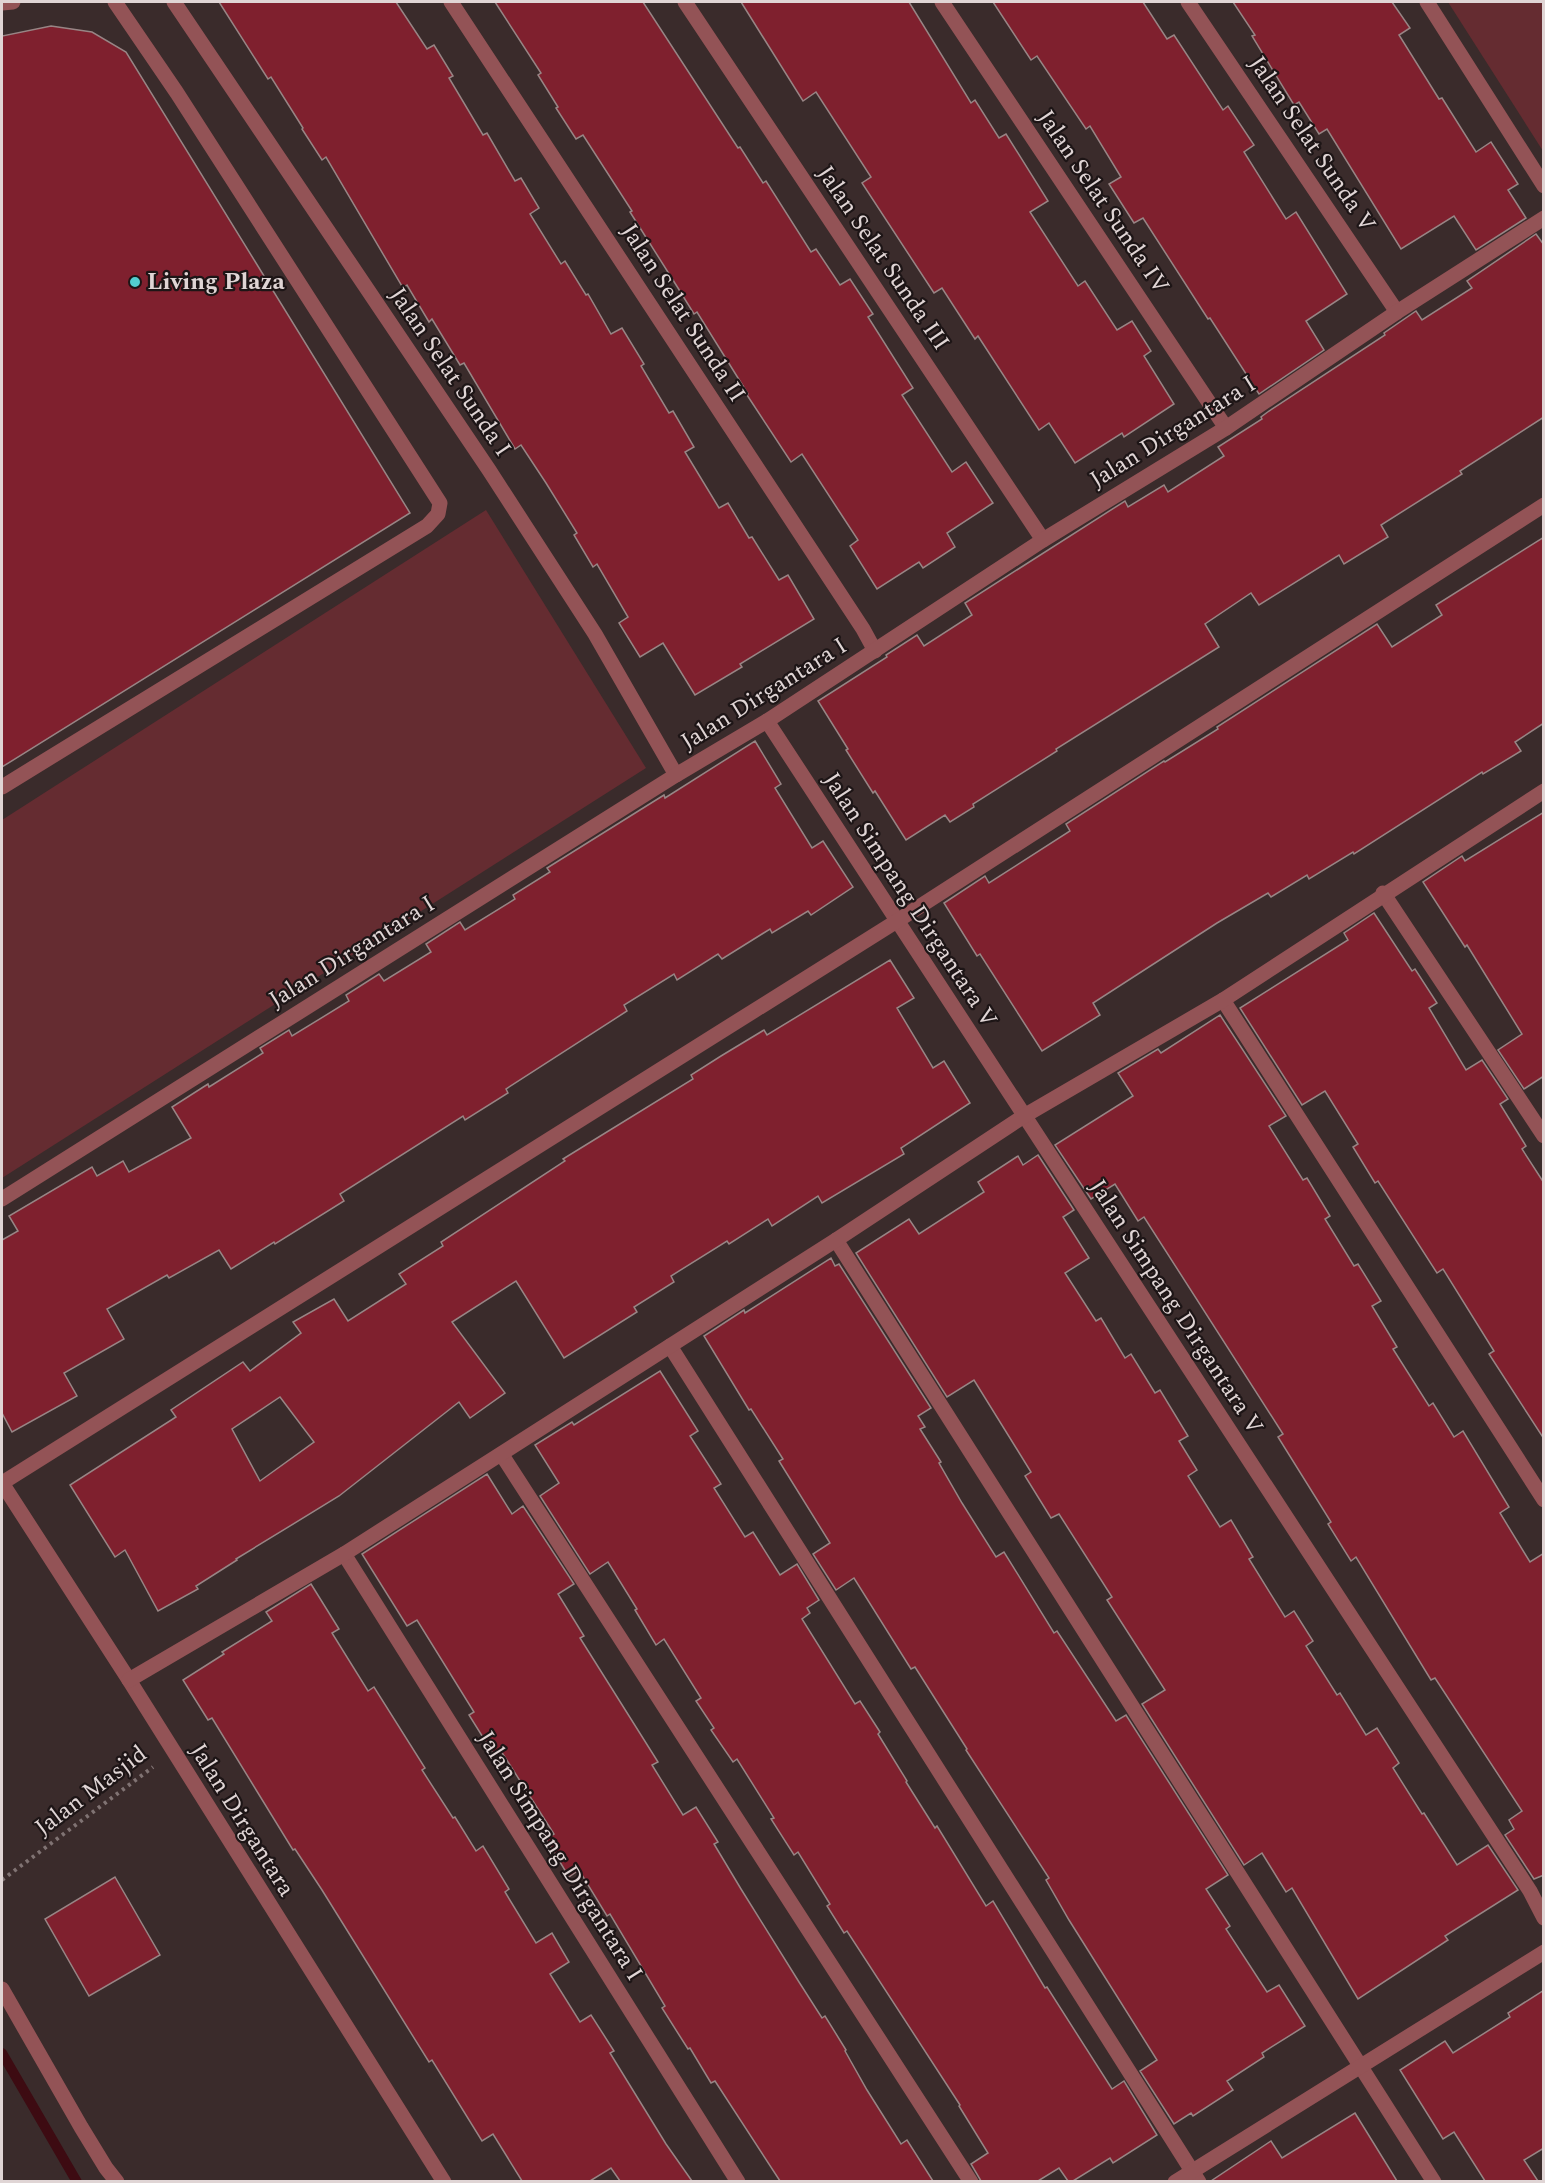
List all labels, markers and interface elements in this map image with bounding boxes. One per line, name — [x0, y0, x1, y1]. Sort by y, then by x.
street label: Jalan Selat Sunda V — [1239, 48, 1385, 240]
street label: Jalan Selat Sunda IV — [1028, 103, 1178, 301]
street label: Jalan Selat Sunda III — [808, 158, 958, 358]
street label: Jalan Selat Sunda II — [611, 216, 755, 410]
place label: Living Plaza — [147, 264, 286, 300]
marker: Living Plaza — [128, 275, 142, 289]
street label: Jalan Selat Sunda I — [380, 280, 520, 464]
street label: Jalan Dirgantara I — [1083, 366, 1263, 498]
street label: Jalan Dirgantara I — [674, 628, 854, 760]
street label: Jalan Simpang Dirgantara V — [814, 765, 1006, 1035]
street label: Jalan Dirgantara I — [262, 886, 442, 1018]
street label: Jalan Simpang Dirgantara V — [1080, 1172, 1272, 1442]
street label: Jalan Simpang Dirgantara I — [468, 1724, 652, 1988]
street label: Jalan Dirgantara — [180, 1736, 304, 1904]
street label: Jalan Masjid — [27, 1737, 155, 1845]

